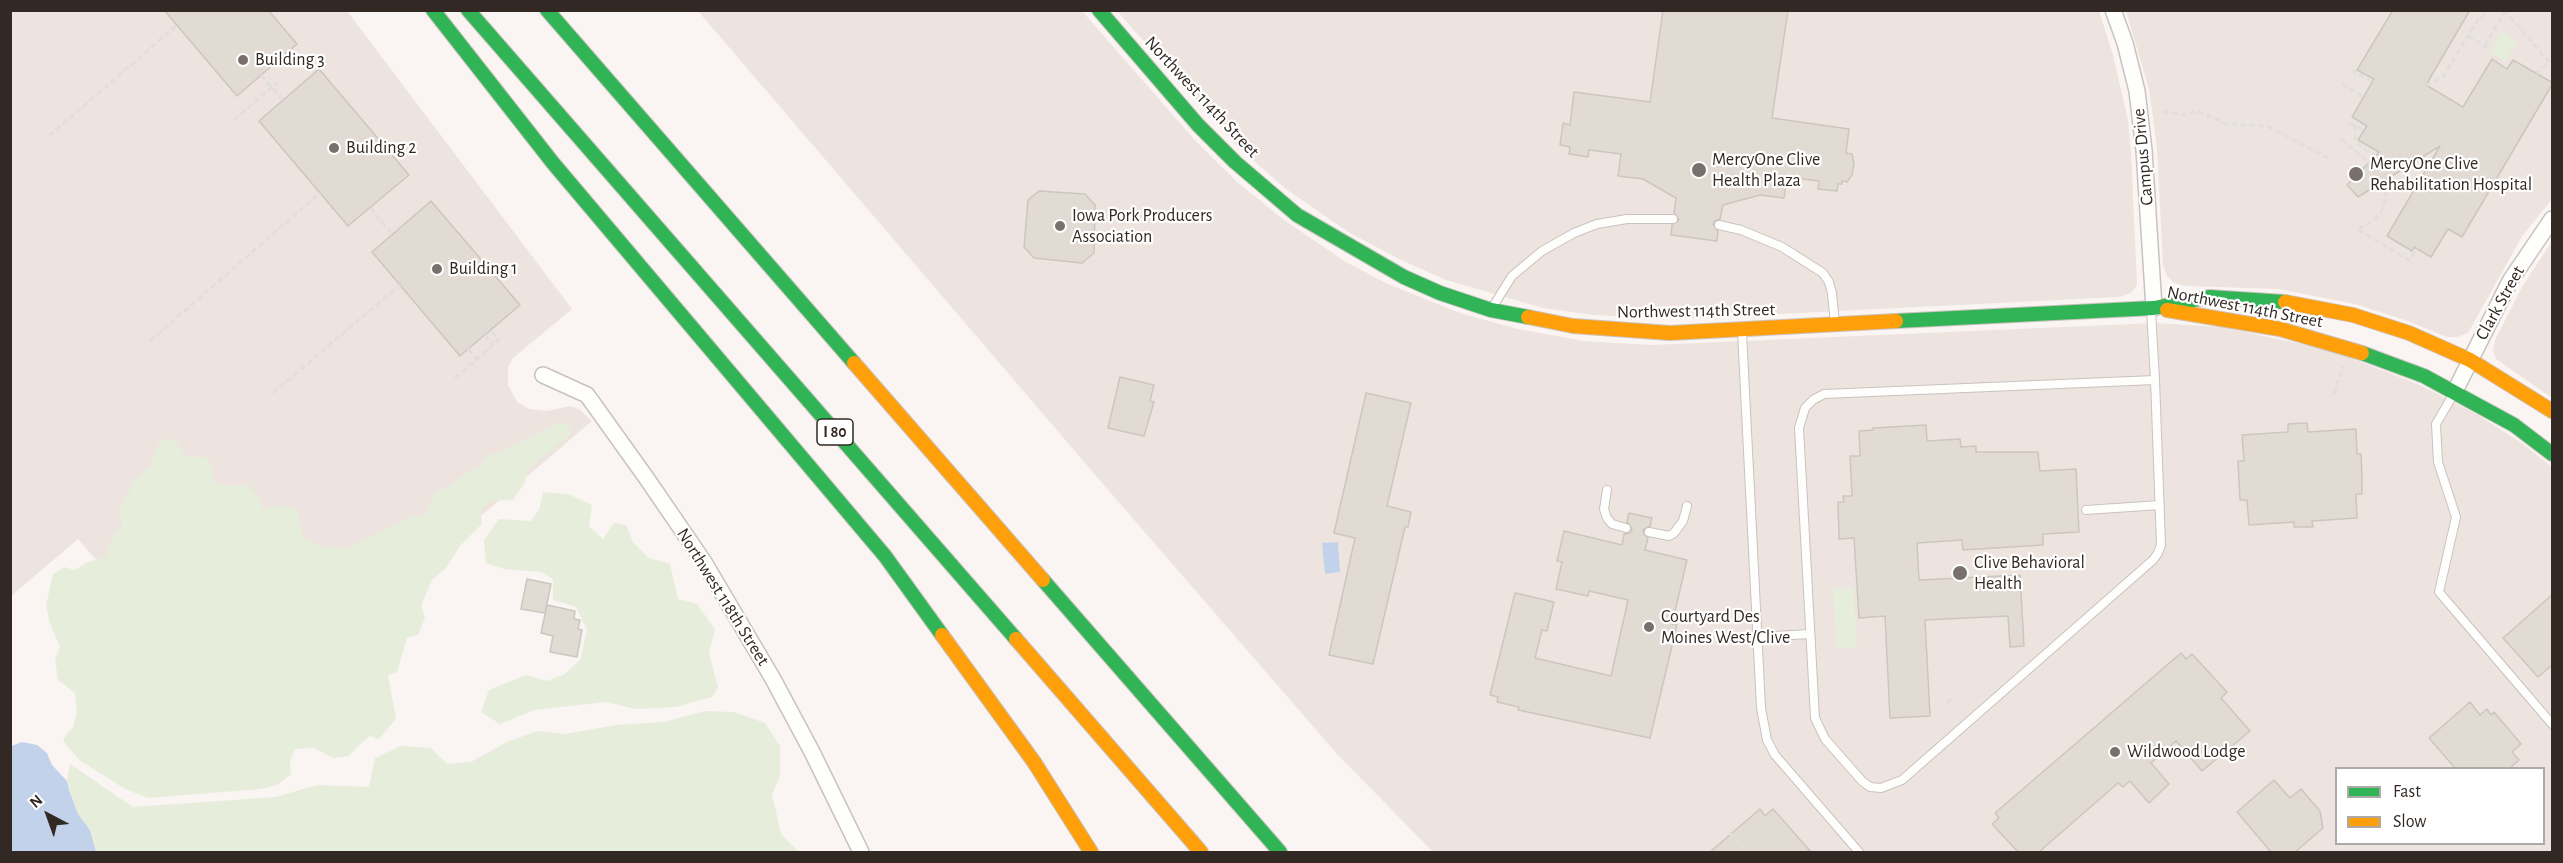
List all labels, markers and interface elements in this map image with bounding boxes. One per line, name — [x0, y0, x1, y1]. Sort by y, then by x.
street label: Northwest 114th Street — [1140, 32, 1264, 162]
place label: Building 3 — [255, 49, 325, 71]
marker: Building 3 — [236, 53, 250, 67]
street label: Campus Drive — [2128, 108, 2158, 206]
place label: Building 2 — [346, 137, 417, 159]
marker: Building 2 — [327, 141, 341, 155]
place label: MercyOne Clive Health Plaza — [1712, 149, 1820, 192]
place label: MercyOne Clive Rehabilitation Hospital — [2370, 153, 2532, 195]
marker: MercyOne Clive Health Plaza — [1690, 161, 1708, 179]
marker: MercyOne Clive Rehabilitation Hospital — [2347, 165, 2365, 183]
place label: Iowa Pork Producers Association — [1072, 205, 1212, 248]
marker: Iowa Pork Producers Association — [1053, 219, 1067, 233]
place label: Building 1 — [449, 258, 518, 280]
marker: Building 1 — [430, 262, 444, 276]
street label: Clark Street — [2471, 262, 2529, 344]
street label: Northwest 114th Street — [2165, 281, 2325, 333]
street label: Northwest 114th Street — [1617, 299, 1775, 323]
road number: I 80 — [817, 419, 853, 445]
street label: Northwest 118th Street — [672, 524, 774, 670]
place label: Clive Behavioral Health — [1974, 552, 2085, 594]
marker: Clive Behavioral Health — [1951, 564, 1969, 582]
place label: Courtyard Des Moines West/Clive — [1661, 606, 1790, 648]
marker: Courtyard Des Moines West/Clive — [1642, 620, 1656, 634]
place label: Wildwood Lodge — [2127, 741, 2245, 763]
marker: Wildwood Lodge — [2108, 745, 2122, 759]
legend — [2335, 767, 2545, 845]
text: Fast — [2393, 783, 2421, 801]
north arrow — [18, 785, 78, 845]
text: N — [27, 792, 46, 811]
text: Slow — [2393, 813, 2426, 831]

